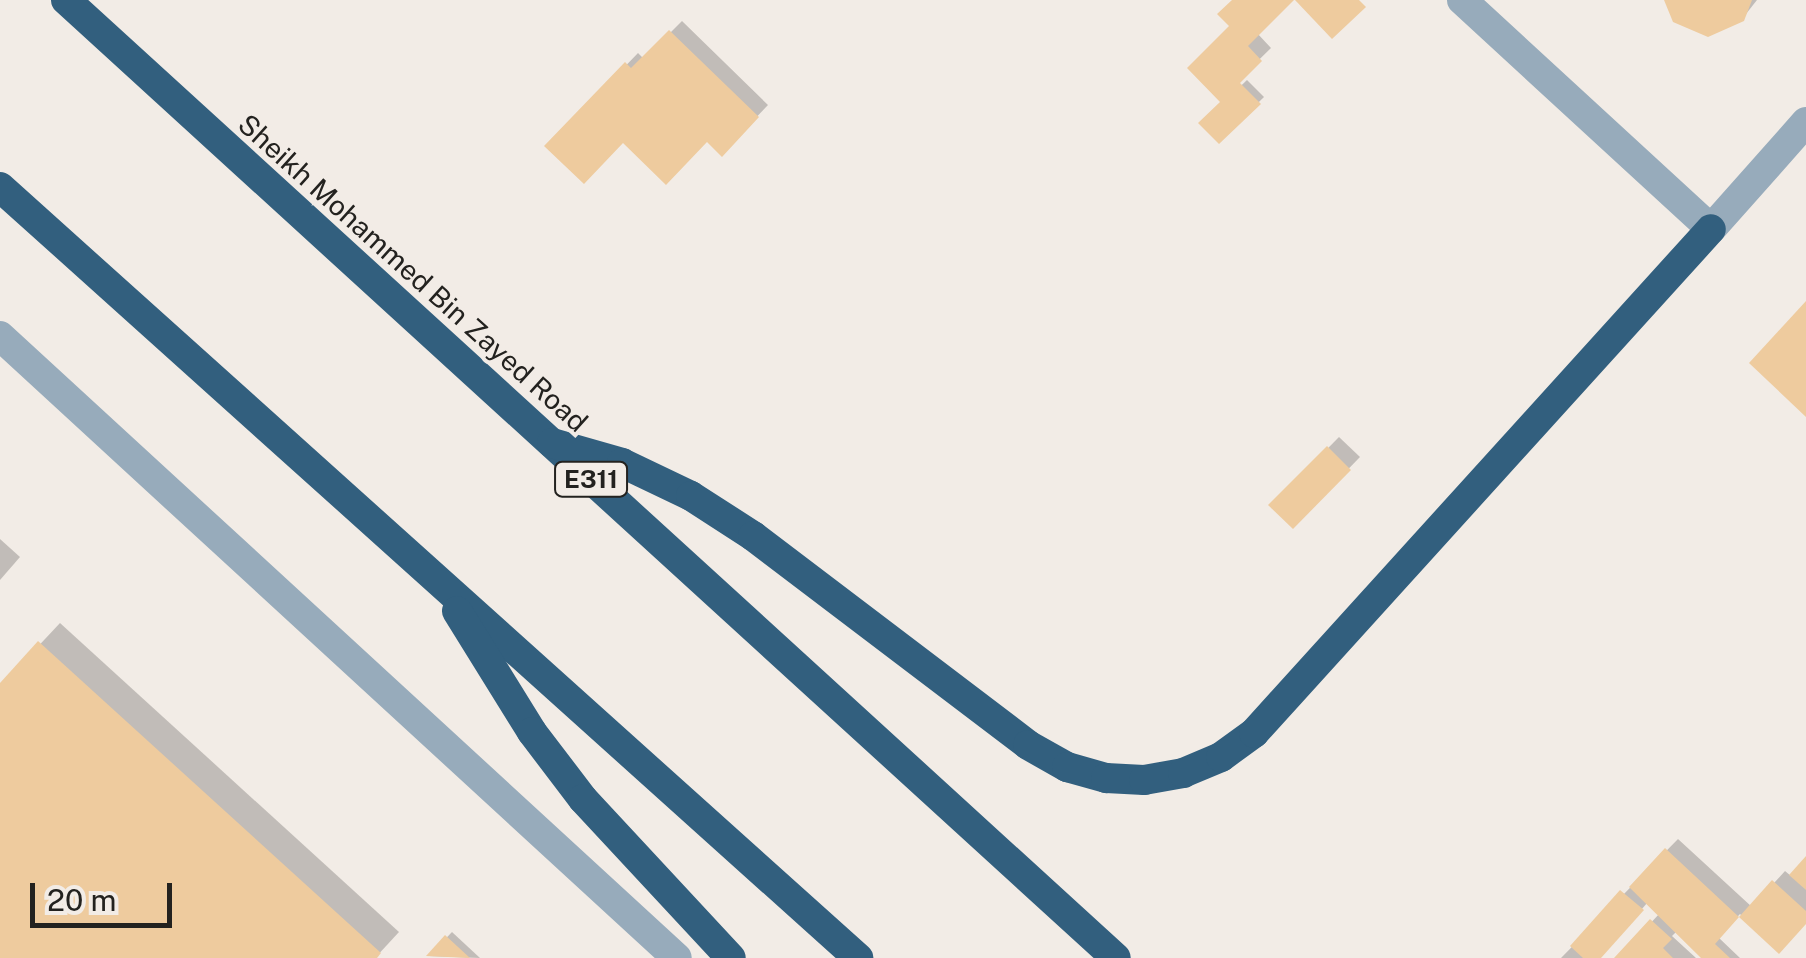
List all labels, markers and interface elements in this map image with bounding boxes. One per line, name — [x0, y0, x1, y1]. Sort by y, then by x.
street label: Sheikh Mohammed Bin Zayed Road — [231, 107, 595, 439]
road number: E311 — [554, 459, 628, 499]
scale bar — [35, 863, 178, 925]
text: 20 m — [47, 882, 116, 918]

